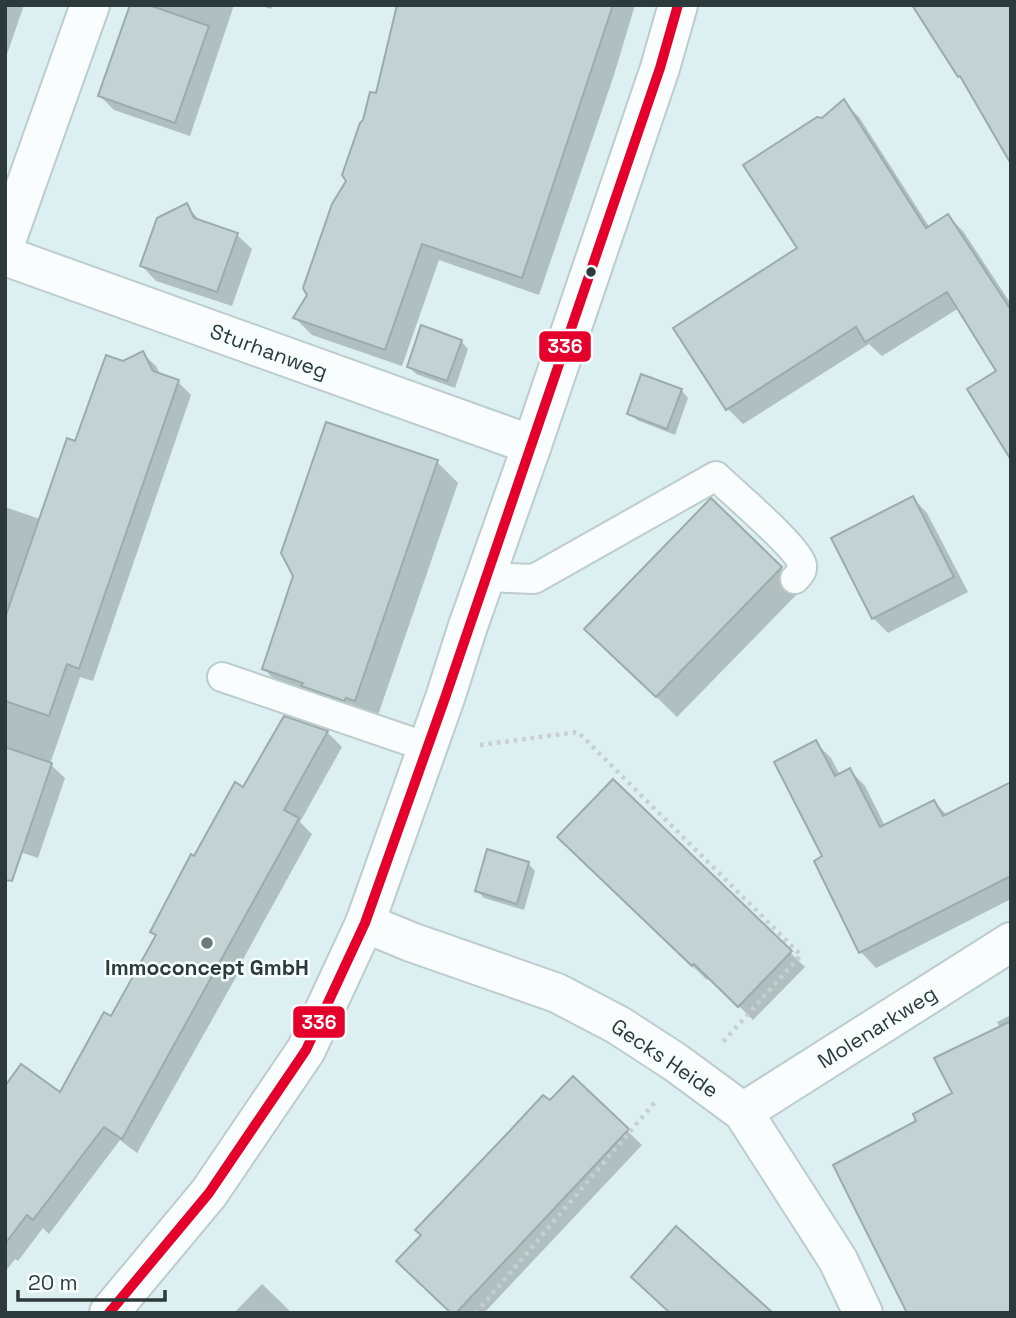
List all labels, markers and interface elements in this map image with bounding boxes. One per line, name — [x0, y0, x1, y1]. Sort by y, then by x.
unlabelled marker — [584, 265, 598, 279]
street label: Sturhanweg — [206, 317, 332, 385]
line badge: 336 — [538, 330, 592, 363]
text: 336 — [548, 334, 582, 359]
marker: Immoconcept GmbH — [199, 935, 215, 951]
place label: Immoconcept GmbH — [105, 954, 309, 981]
street label: Molenarkweg — [812, 980, 942, 1074]
line badge: 336 — [292, 1005, 346, 1039]
text: 336 — [302, 1010, 336, 1035]
street label: Gecks Heide — [606, 1012, 724, 1104]
scale bar — [18, 1258, 164, 1302]
text: 20 m — [28, 1269, 78, 1296]

